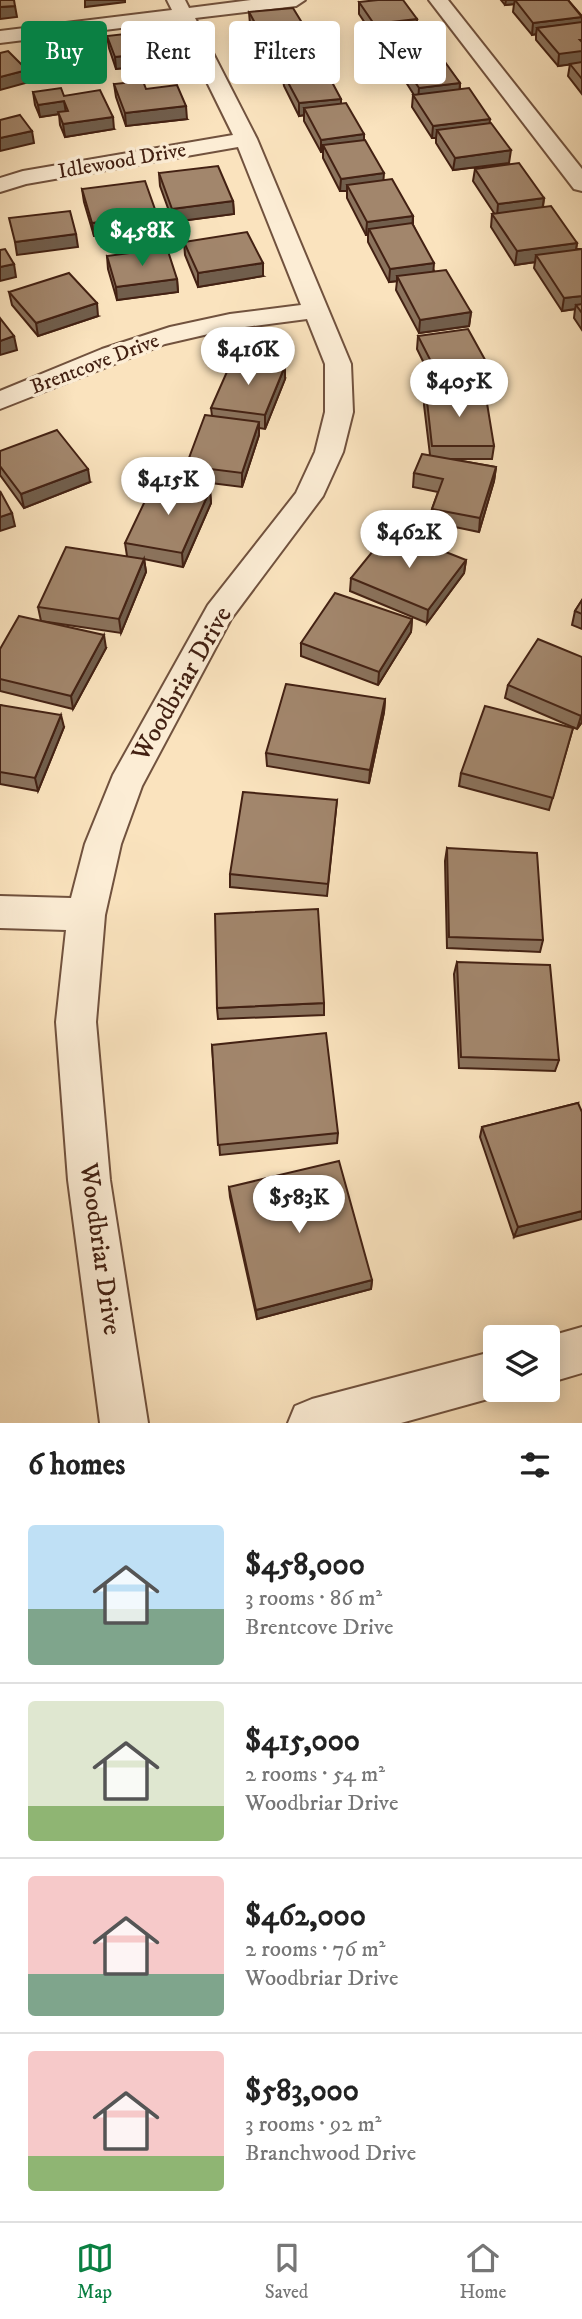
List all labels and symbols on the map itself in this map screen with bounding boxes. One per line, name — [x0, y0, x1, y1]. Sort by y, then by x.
street label: Idlewood Drive — [56, 137, 188, 185]
pin: $458K — [93, 208, 191, 268]
street label: Brentcove Drive — [27, 327, 163, 400]
pin: $416K — [199, 328, 297, 387]
pin: $405K — [410, 360, 508, 419]
pin: $415K — [119, 458, 217, 517]
pin: $462K — [360, 510, 458, 570]
street label: Woodbriar Drive — [124, 601, 240, 768]
street label: Woodbriar Drive — [71, 1160, 128, 1337]
pin: $583K — [250, 1176, 348, 1235]

